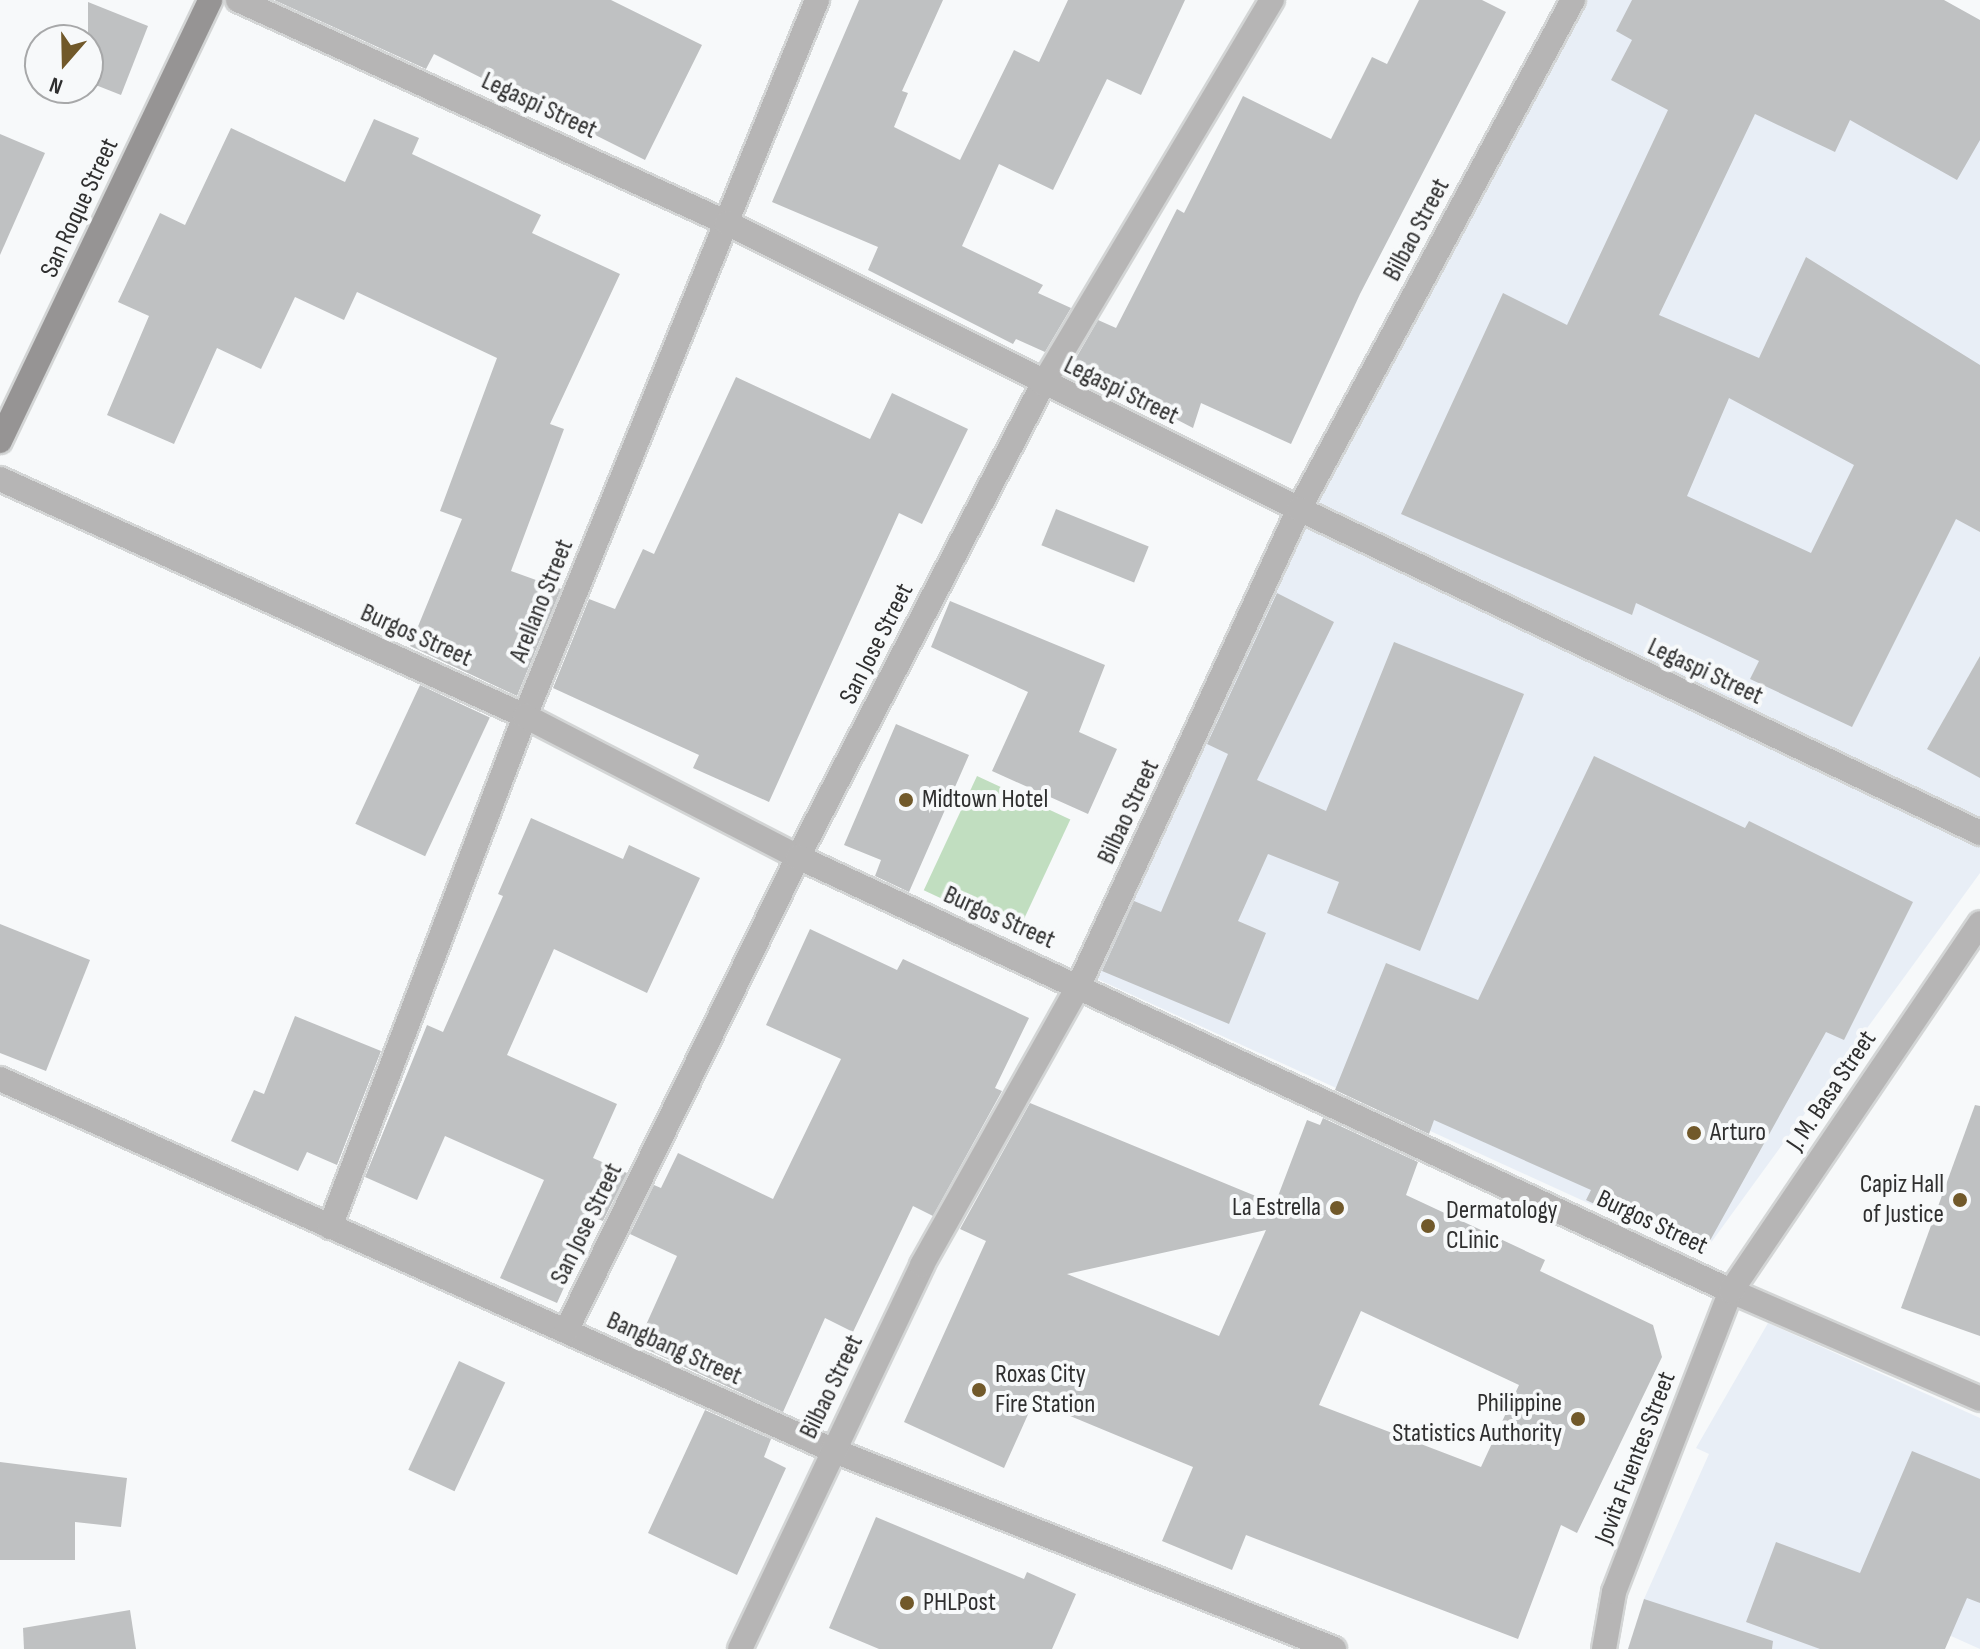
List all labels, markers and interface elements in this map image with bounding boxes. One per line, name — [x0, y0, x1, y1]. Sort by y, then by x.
north arrow — [24, 24, 104, 104]
street label: Legaspi Street — [476, 66, 602, 146]
text: N — [46, 70, 66, 100]
street label: San Roque Street — [34, 133, 126, 283]
street label: Bilbao Street — [1377, 173, 1457, 287]
street label: Legaspi Street — [1059, 350, 1183, 432]
street label: Arellano Street — [503, 535, 581, 667]
street label: San Jose Street — [833, 578, 921, 710]
street label: Burgos Street — [355, 598, 477, 674]
street label: Legaspi Street — [1642, 632, 1768, 712]
street label: Bilbao Street — [1091, 755, 1167, 869]
place label: Midtown Hotel — [922, 784, 1048, 816]
marker: Midtown Hotel — [897, 791, 915, 809]
street label: Burgos Street — [938, 880, 1060, 956]
street label: J. M. Basa Street — [1780, 1025, 1884, 1157]
place label: Arturo — [1710, 1117, 1766, 1149]
marker: Arturo — [1685, 1124, 1703, 1142]
street label: San Jose Street — [544, 1158, 630, 1290]
place label: Capiz Hall of Justice — [1860, 1169, 1944, 1230]
street label: Burgos Street — [1592, 1184, 1712, 1262]
marker: Capiz Hall of Justice — [1951, 1191, 1969, 1209]
place label: La Estrella — [1232, 1192, 1321, 1224]
place label: Dermatology CLinic — [1446, 1195, 1557, 1256]
marker: La Estrella — [1328, 1199, 1346, 1217]
marker: Dermatology CLinic — [1417, 1215, 1439, 1237]
street label: Bangbang Street — [602, 1305, 746, 1393]
street label: Bilbao Street — [793, 1330, 871, 1444]
place label: Roxas City Fire Station — [995, 1359, 1095, 1420]
street label: Jovita Fuentes Street — [1589, 1368, 1683, 1548]
marker: Roxas City Fire Station — [970, 1381, 988, 1399]
place label: Philippine Statistics Authority — [1392, 1388, 1562, 1450]
marker: Philippine Statistics Authority — [1569, 1410, 1587, 1428]
place label: PHLPost — [923, 1587, 996, 1619]
marker: PHLPost — [898, 1594, 916, 1612]

